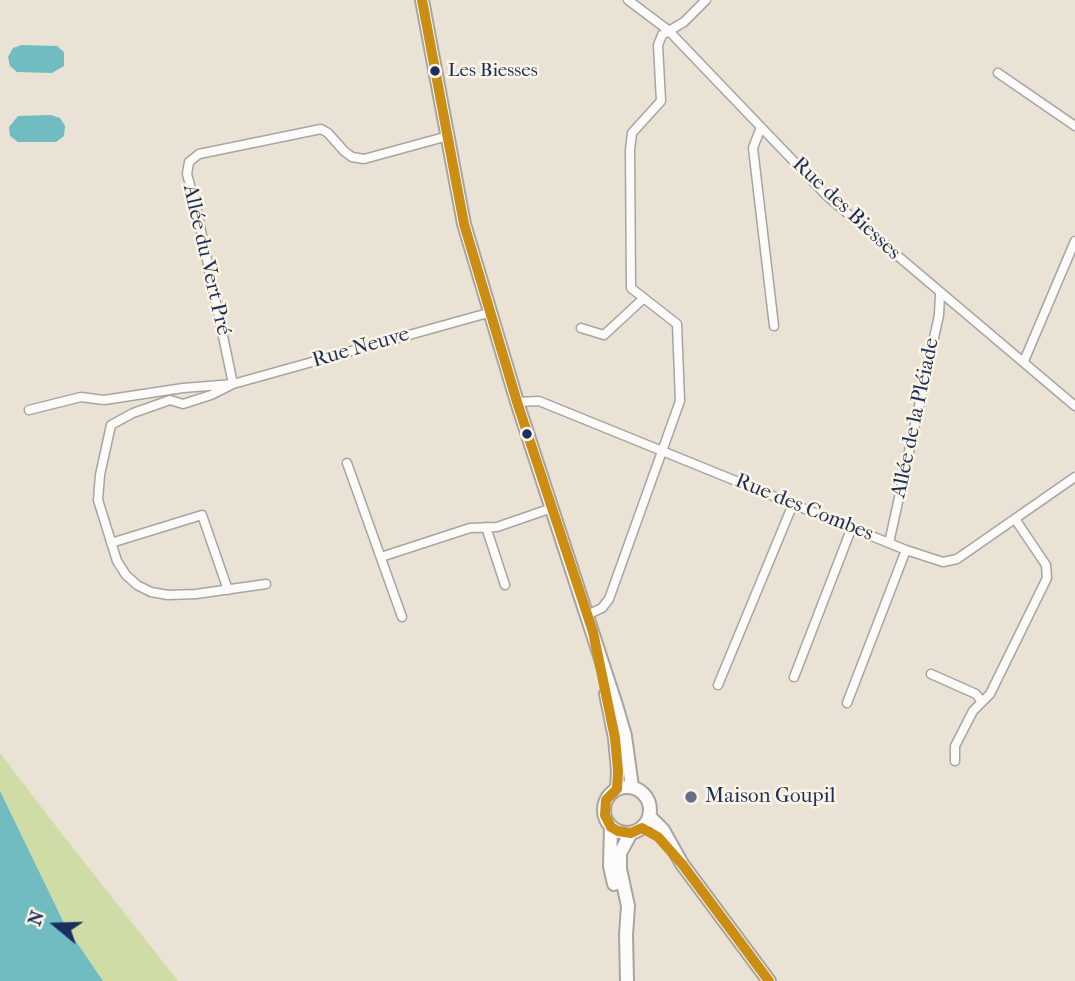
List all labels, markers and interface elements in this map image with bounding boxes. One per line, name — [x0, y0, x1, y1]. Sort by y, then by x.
place label: Les Biesses — [448, 60, 538, 82]
marker: Les Biesses — [428, 64, 442, 78]
street label: Rue des Biesses — [786, 152, 906, 266]
street label: Allée du Vert Pré — [176, 182, 236, 338]
street label: Rue Neuve — [310, 322, 412, 374]
street label: Allée de la Pléiade — [887, 336, 945, 500]
unlabelled marker — [520, 427, 534, 441]
street label: Rue des Combes — [731, 469, 877, 547]
place label: Maison Goupil — [705, 784, 836, 810]
marker: Maison Goupil — [683, 789, 699, 805]
north arrow — [21, 890, 91, 960]
text: N — [23, 908, 49, 929]

